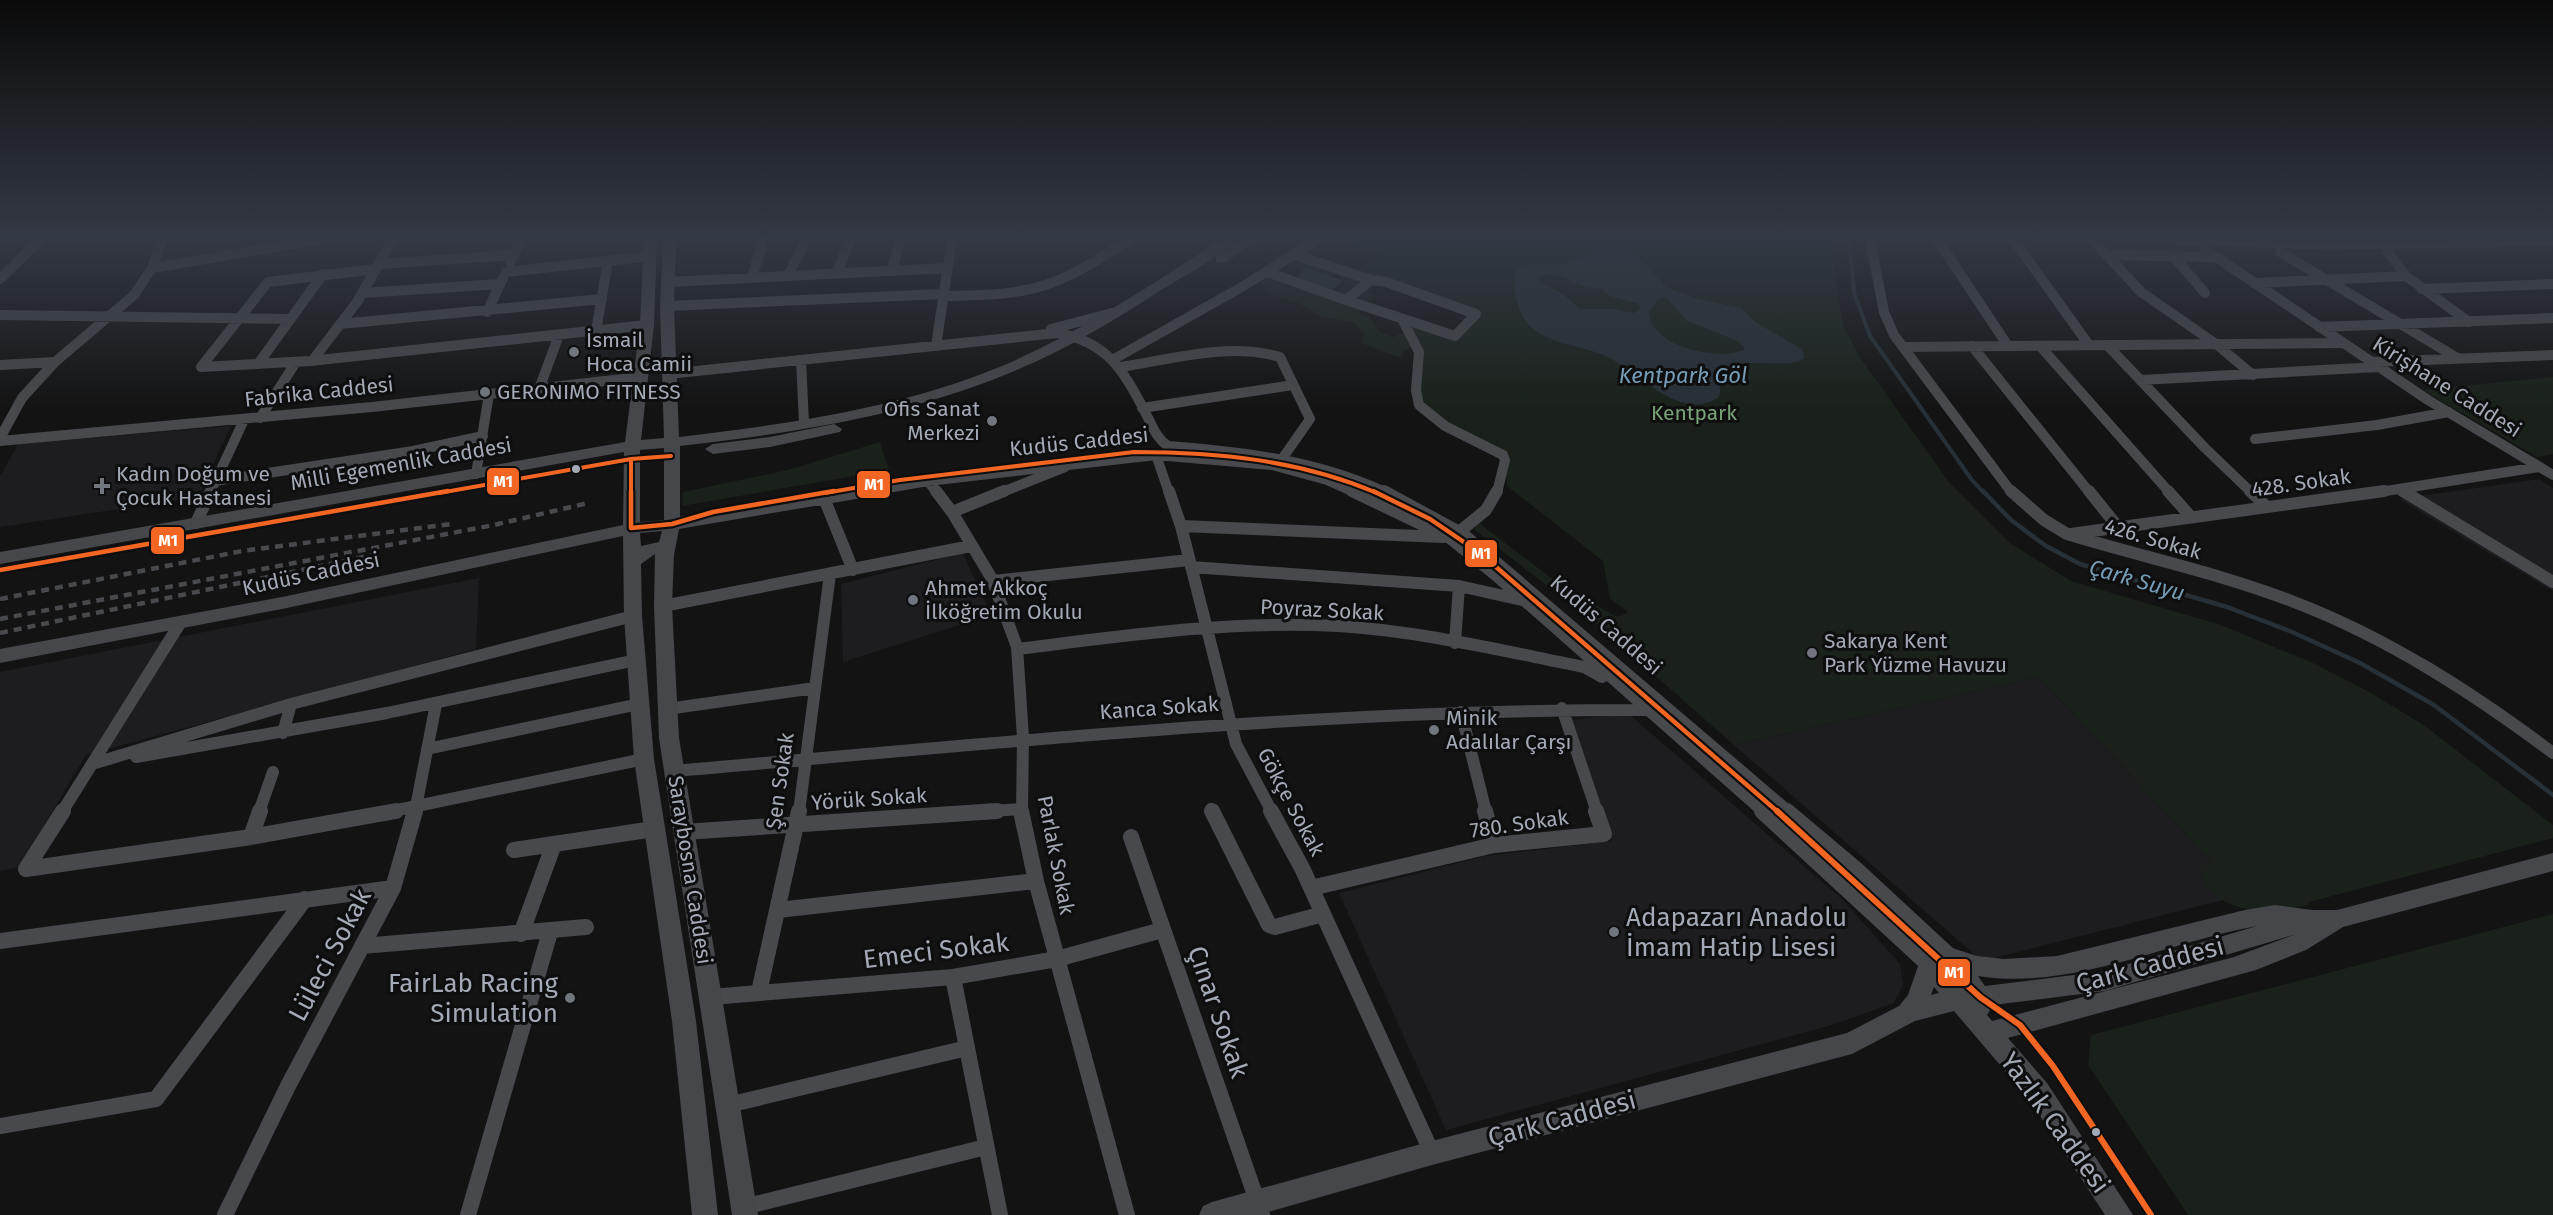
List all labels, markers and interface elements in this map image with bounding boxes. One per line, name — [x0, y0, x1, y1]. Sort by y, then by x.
place label: İsmail Hoca Camii — [586, 327, 692, 377]
street label: Kirişhane Caddesi — [2368, 331, 2526, 443]
marker: İsmail Hoca Camii — [567, 345, 581, 359]
water label: Kentpark Göl — [1619, 362, 1747, 389]
street label: Fabrika Caddesi — [243, 371, 395, 413]
place label: GERONIMO FITNESS — [497, 379, 681, 405]
marker: GERONIMO FITNESS — [478, 385, 492, 399]
place label: Ofis Sanat Merkezi — [884, 396, 980, 446]
park label: Kentpark — [1651, 400, 1737, 426]
marker: Ofis Sanat Merkezi — [985, 414, 999, 428]
street label: Kudüs Caddesi — [1008, 422, 1150, 462]
street label: Milli Egemenlik Caddesi — [288, 432, 514, 496]
place label: Kadın Doğum ve Çocuk Hastanesi — [116, 461, 272, 511]
unlabelled marker — [570, 463, 582, 475]
street label: 428. Sokak — [2250, 463, 2352, 503]
line badge: M1 — [486, 467, 520, 496]
line badge: M1 — [856, 470, 891, 499]
text: M1 — [493, 472, 513, 491]
text: M1 — [864, 475, 884, 494]
marker: Kadın Doğum ve Çocuk Hastanesi — [93, 477, 111, 495]
street label: 426. Sokak — [2102, 513, 2205, 565]
line badge: M1 — [150, 526, 185, 555]
text: M1 — [158, 531, 178, 550]
line badge: M1 — [1464, 539, 1498, 568]
text: M1 — [1471, 544, 1491, 563]
street label: Kudüs Caddesi — [240, 547, 382, 601]
water label: Çark Suyu — [2086, 553, 2188, 607]
street label: Kudüs Caddesi — [1545, 569, 1667, 681]
place label: Ahmet Akkoç İlköğretim Okulu — [925, 575, 1083, 625]
marker: Ahmet Akkoç İlköğretim Okulu — [906, 593, 920, 607]
street label: Poyraz Sokak — [1259, 594, 1385, 626]
place label: Sakarya Kent Park Yüzme Havuzu — [1824, 628, 2007, 678]
marker: Sakarya Kent Park Yüzme Havuzu — [1805, 646, 1819, 660]
street label: Kanca Sokak — [1099, 691, 1220, 725]
place label: Minik Adalılar Çarşı — [1446, 705, 1572, 755]
marker: Minik Adalılar Çarşı — [1427, 723, 1441, 737]
street label: Şen Sokak — [760, 731, 800, 831]
street label: Gökçe Sokak — [1252, 743, 1331, 861]
street label: Saraybosna Caddesi — [662, 774, 718, 966]
street label: Yörük Sokak — [810, 782, 928, 816]
street label: Parlak Sokak — [1032, 793, 1080, 917]
street label: 780. Sokak — [1468, 804, 1570, 844]
street label: Lüleci Sokak — [282, 883, 378, 1027]
place label: Adapazarı Anadolu İmam Hatip Lisesi — [1626, 902, 1847, 963]
marker: Adapazarı Anadolu İmam Hatip Lisesi — [1607, 925, 1621, 939]
street label: Emeci Sokak — [861, 927, 1011, 975]
street label: Çark Caddesi — [2073, 930, 2227, 1000]
street label: Çınar Sokak — [1181, 942, 1255, 1083]
line badge: M1 — [1937, 958, 1971, 987]
text: M1 — [1944, 963, 1964, 982]
place label: FairLab Racing Simulation — [388, 968, 558, 1029]
marker: FairLab Racing Simulation — [563, 991, 577, 1005]
street label: Yazlık Caddesi — [1994, 1047, 2116, 1199]
street label: Çark Caddesi — [1485, 1084, 1639, 1154]
unlabelled marker — [2090, 1126, 2102, 1138]

